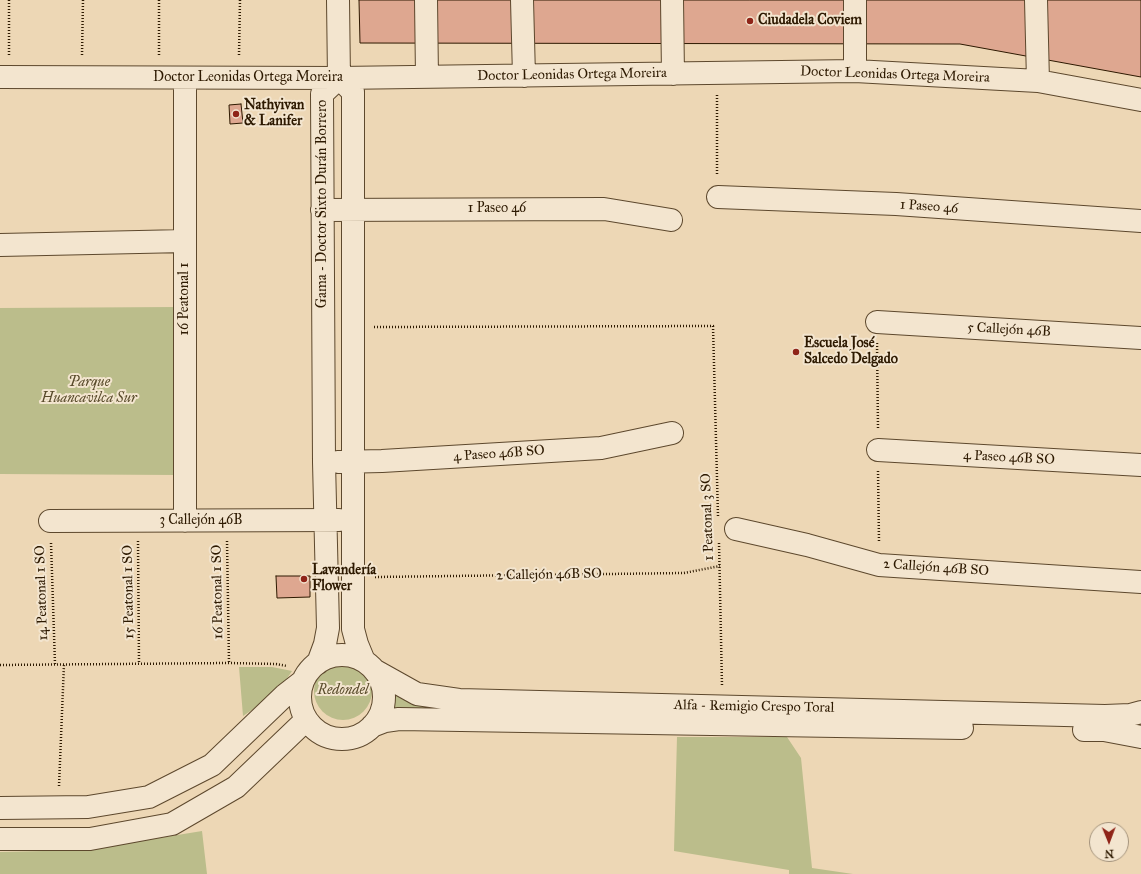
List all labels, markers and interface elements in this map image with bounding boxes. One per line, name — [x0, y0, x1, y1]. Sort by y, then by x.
place label: Ciudadela Coviem — [758, 13, 862, 29]
marker: Ciudadela Coviem — [745, 16, 755, 26]
street label: Doctor Leonidas Ortega Moreira — [800, 63, 990, 87]
street label: Doctor Leonidas Ortega Moreira — [477, 65, 667, 85]
street label: Doctor Leonidas Ortega Moreira — [153, 70, 343, 86]
place label: Nathyivan & Lanifer — [244, 98, 304, 130]
street label: Gama - Doctor Sixto Durán Borrero — [315, 100, 331, 308]
marker: Nathyivan & Lanifer — [231, 109, 241, 119]
street label: 1 Paseo 46 — [899, 197, 959, 217]
street label: 1 Paseo 46 — [468, 201, 526, 217]
street label: 16 Peatonal 1 — [177, 262, 193, 336]
street label: 5 Callejón 46B — [967, 319, 1051, 341]
place label: Escuela José Salcedo Delgado — [804, 336, 898, 368]
marker: Escuela José Salcedo Delgado — [791, 347, 801, 357]
park label: Parque Huancavilca Sur — [41, 375, 137, 408]
street label: 4 Paseo 46B SO — [453, 442, 545, 466]
street label: 4 Paseo 46B SO — [963, 447, 1055, 469]
street label: 1 Peatonal 3 SO — [698, 473, 718, 561]
street label: 3 Callejón 46B — [160, 513, 242, 529]
street label: 16 Peatonal 1 SO — [209, 544, 227, 640]
street label: 14 Peatonal 1 SO — [32, 545, 52, 641]
street label: 15 Peatonal 1 SO — [120, 545, 138, 639]
street label: 2 Callejón 46B SO — [883, 556, 989, 580]
place label: Lavandería Flower — [312, 563, 376, 596]
street label: 2 Callejón 46B SO — [496, 566, 602, 584]
marker: Lavandería Flower — [299, 574, 309, 584]
park label: Redondel — [318, 683, 368, 699]
street label: Alfa - Remigio Crespo Toral — [674, 697, 834, 717]
north arrow — [1089, 822, 1129, 862]
text: N — [1104, 847, 1114, 860]

